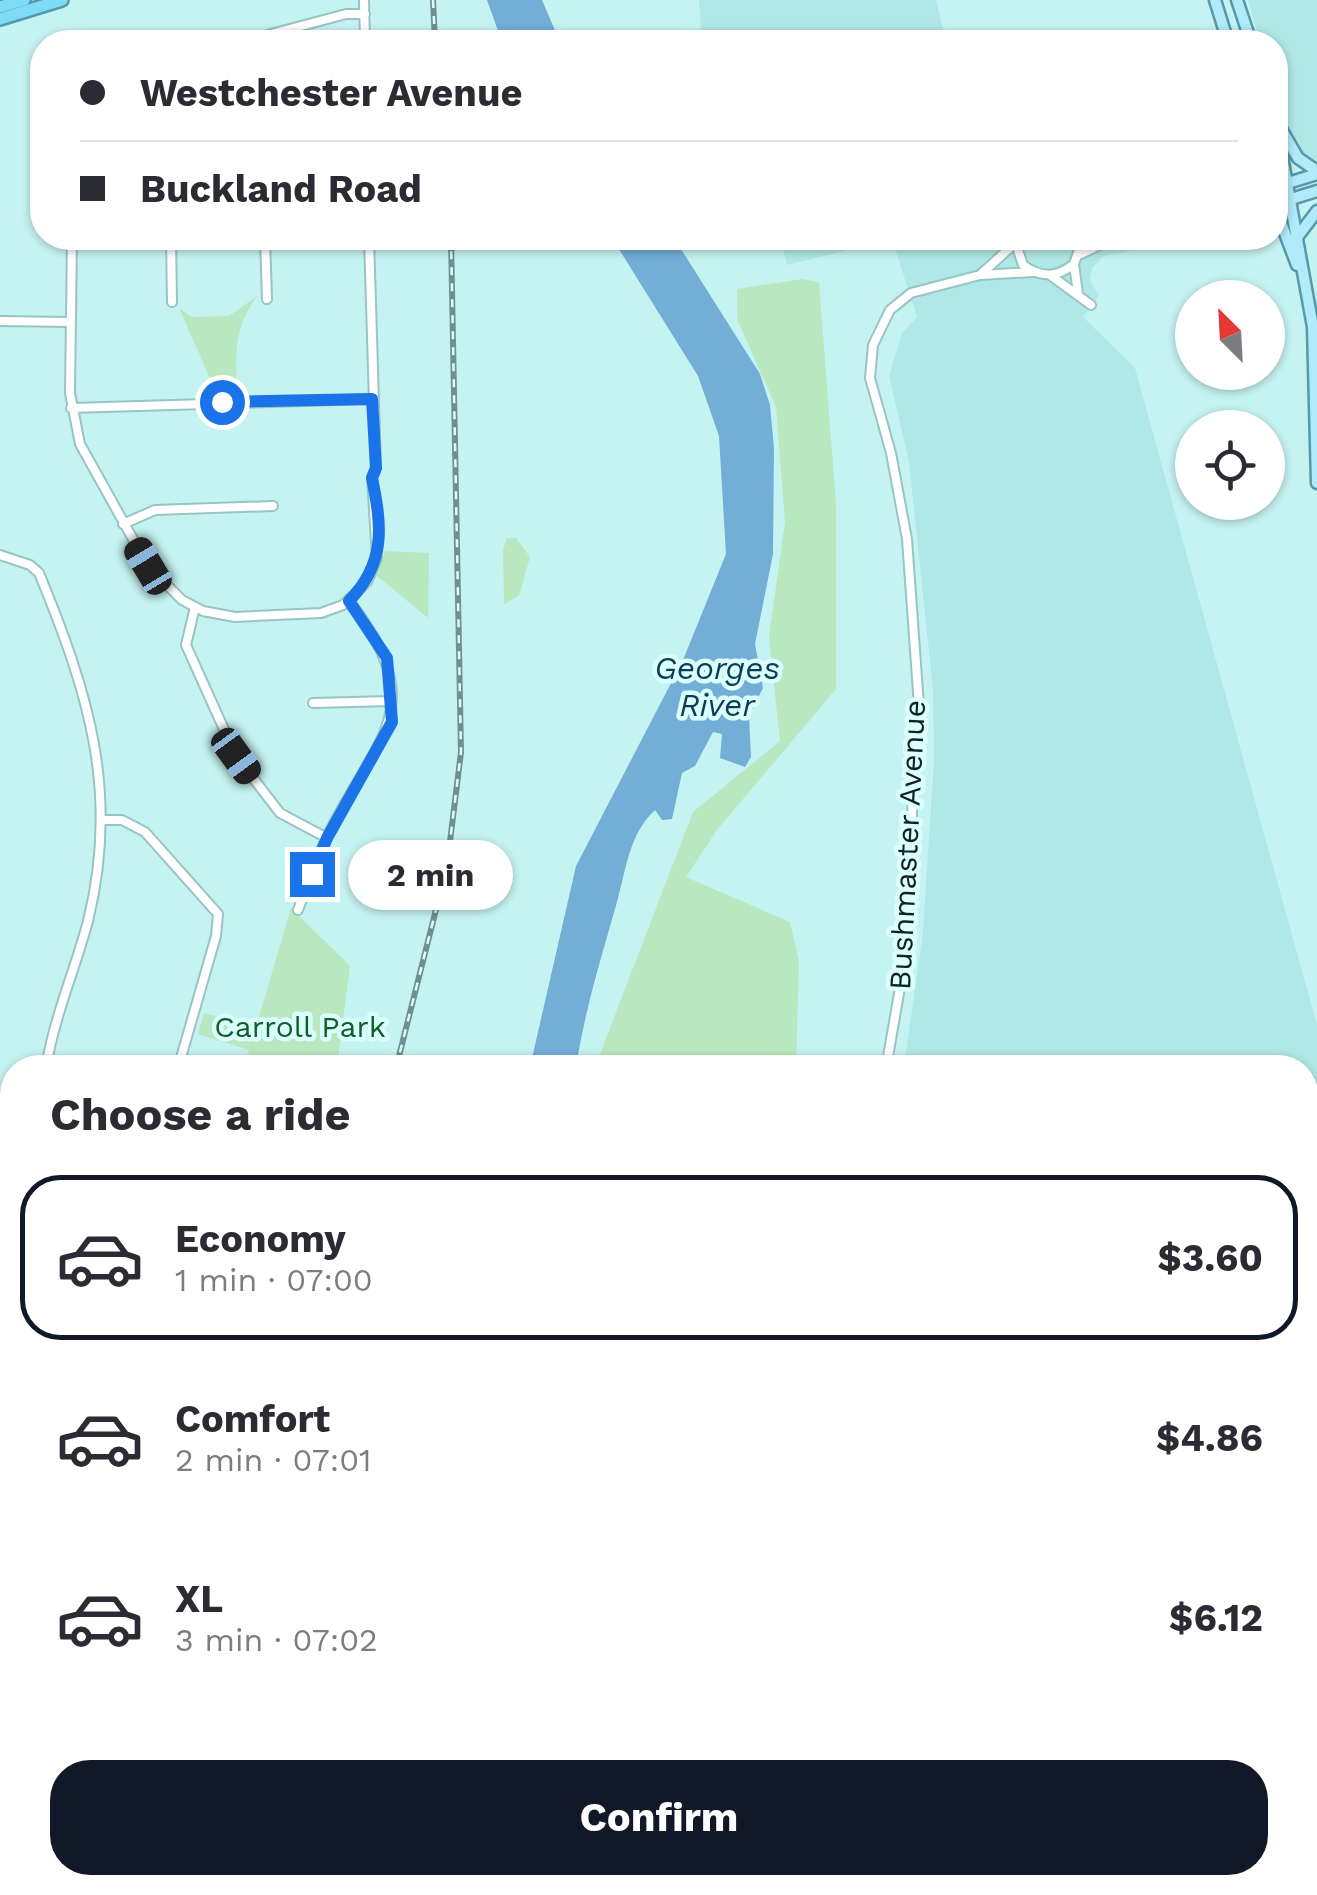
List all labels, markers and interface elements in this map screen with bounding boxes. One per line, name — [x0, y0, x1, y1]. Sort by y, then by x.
text: Westchester Avenue — [140, 71, 522, 115]
text: Buckland Road — [140, 167, 422, 211]
north arrow — [1175, 280, 1285, 390]
map controls — [1175, 280, 1285, 520]
route start — [200, 380, 245, 425]
button: locate — [1175, 410, 1285, 520]
car — [120, 533, 176, 599]
water label: Georges River — [654, 649, 780, 724]
street label: Bushmaster Avenue — [882, 699, 932, 991]
car — [206, 723, 266, 789]
callout: 2 min — [347, 839, 512, 909]
route end — [290, 852, 335, 897]
text: 2 min — [387, 856, 474, 894]
park label: Carroll Park — [214, 1009, 386, 1044]
text: Choose a ride — [50, 1088, 350, 1141]
icon: car — [55, 1213, 145, 1303]
text: Economy — [175, 1217, 346, 1261]
text: $3.60 — [1157, 1236, 1263, 1280]
text: 1 min · 07:00 — [175, 1261, 373, 1299]
icon: car — [55, 1393, 145, 1483]
text: Comfort — [175, 1397, 330, 1441]
text: $4.86 — [1156, 1416, 1263, 1460]
text: 2 min · 07:01 — [175, 1441, 372, 1479]
icon: car — [55, 1573, 145, 1663]
text: XL — [175, 1577, 223, 1621]
text: $6.12 — [1169, 1596, 1263, 1640]
text: 3 min · 07:02 — [175, 1621, 378, 1659]
button: Confirm — [50, 1760, 1268, 1875]

